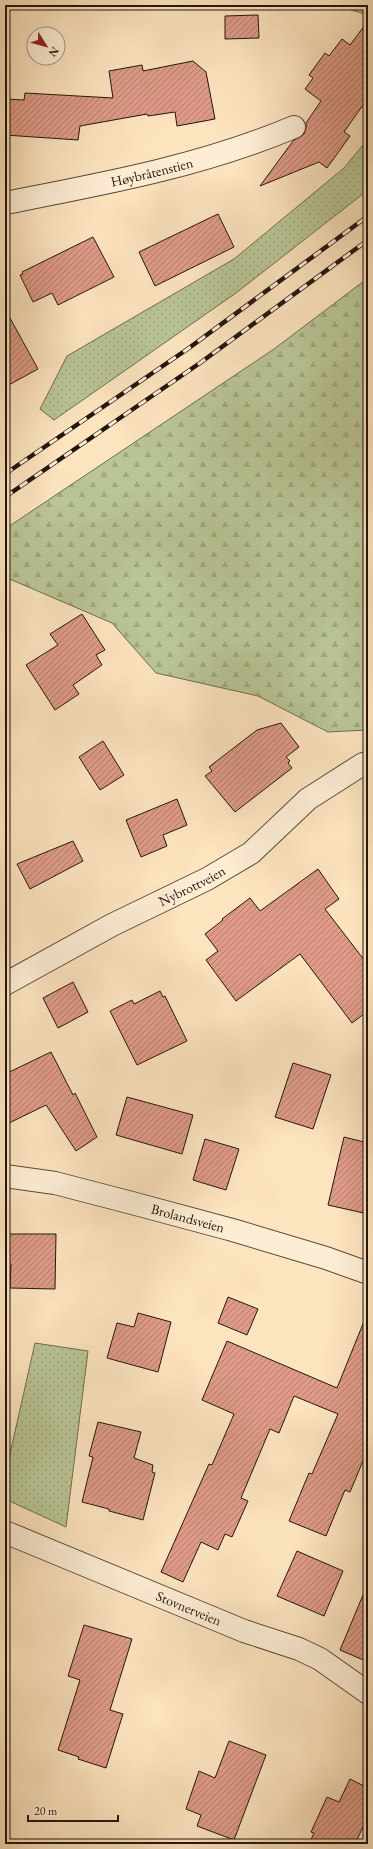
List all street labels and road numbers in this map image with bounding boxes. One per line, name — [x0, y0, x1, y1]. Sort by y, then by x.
street label: Høybråtenstien — [109, 153, 195, 191]
street label: Nybrottveien — [155, 861, 229, 910]
street label: Brolandsveien — [149, 1200, 227, 1237]
street label: Stovnerveien — [154, 1587, 225, 1630]

